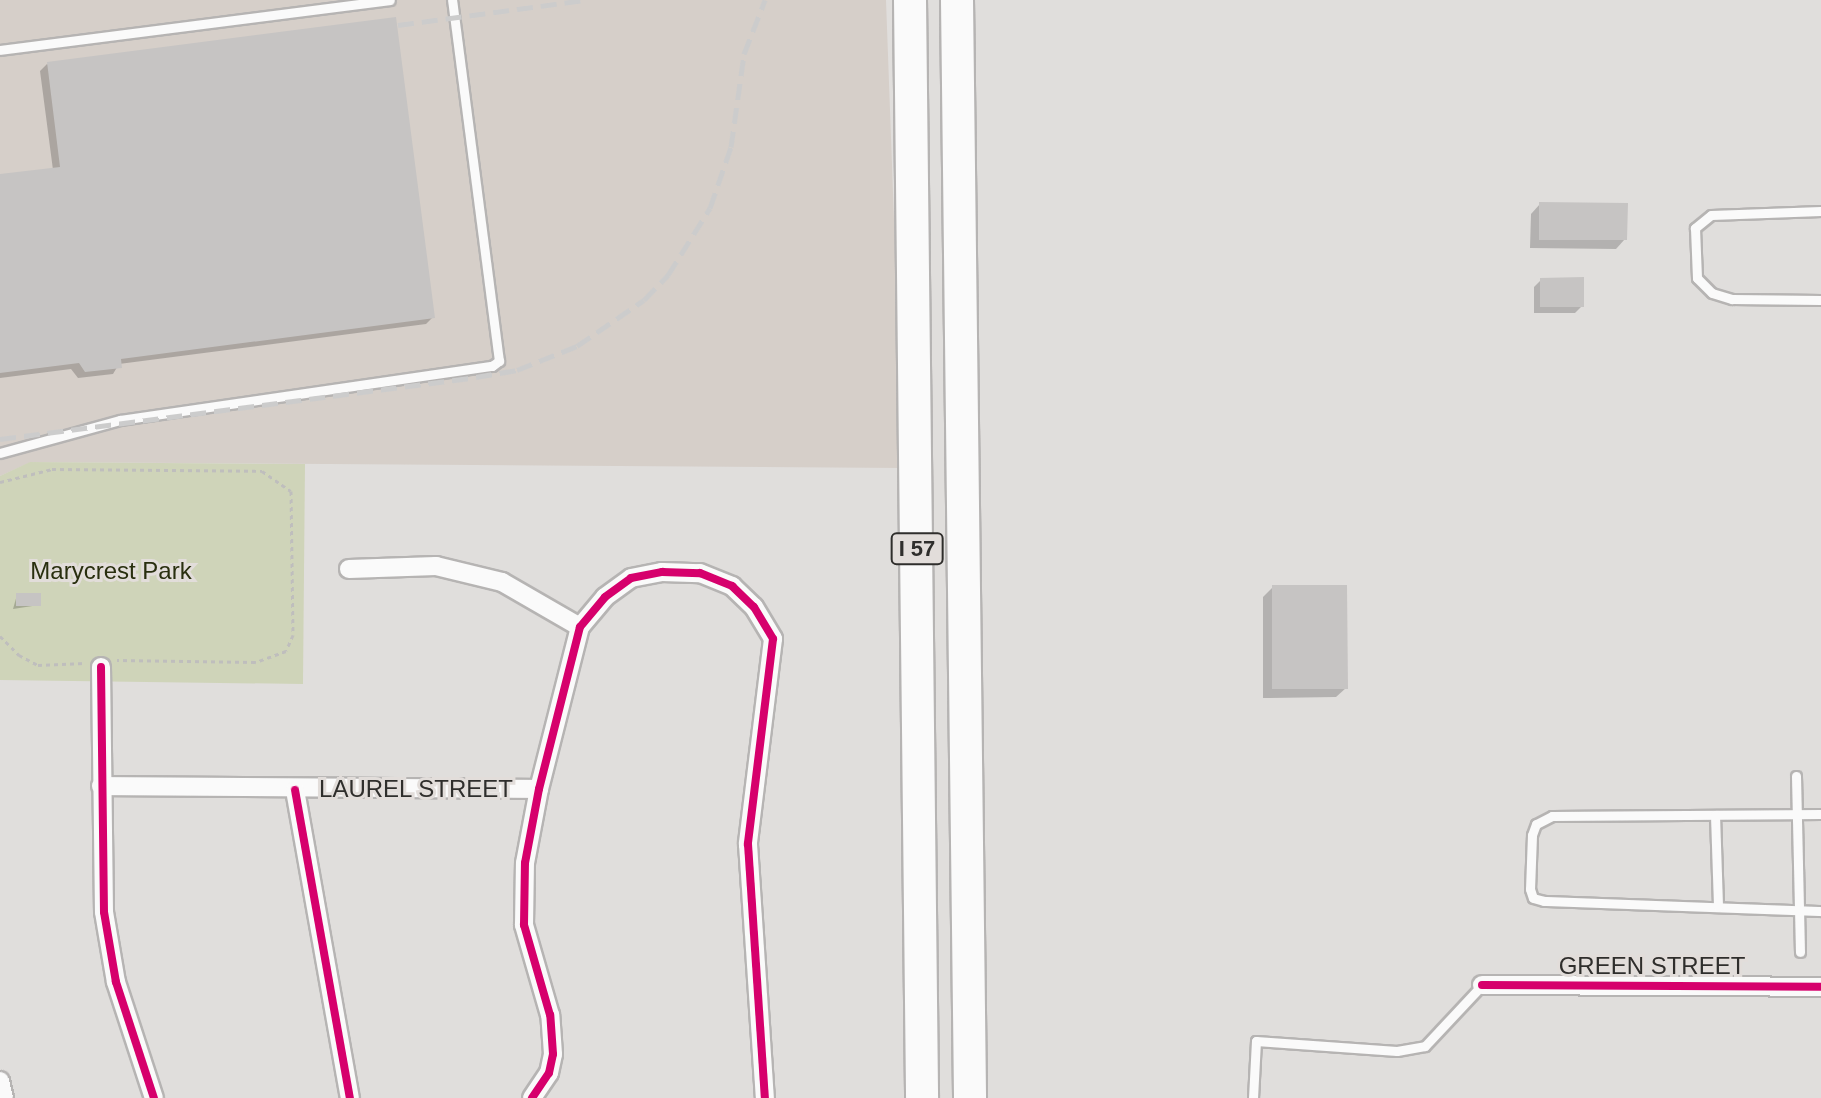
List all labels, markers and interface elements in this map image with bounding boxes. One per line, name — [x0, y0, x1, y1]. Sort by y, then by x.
road number: I 57 — [889, 531, 945, 567]
park label: Marycrest Park — [30, 557, 192, 585]
street label: LAUREL STREET — [319, 775, 513, 803]
street label: GREEN STREET — [1559, 952, 1745, 980]

